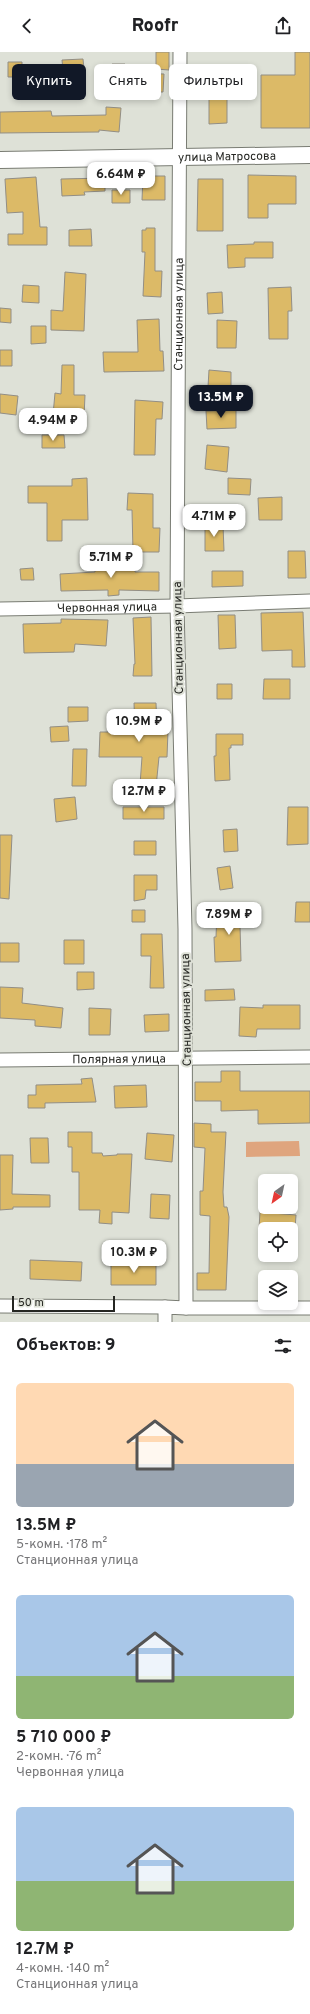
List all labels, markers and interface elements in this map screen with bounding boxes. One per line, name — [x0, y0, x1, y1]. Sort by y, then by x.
icon: back — [16, 15, 38, 37]
text: Roofr — [132, 15, 178, 38]
icon: share — [272, 15, 294, 37]
chip: Купить — [12, 64, 86, 100]
chip: Снять — [94, 64, 161, 100]
chip: Фильтры — [169, 64, 257, 100]
street label: улица Матросова — [178, 149, 276, 166]
pin: 6.64M ₽ — [84, 162, 158, 196]
text: 6.64M ₽ — [96, 167, 146, 183]
street label: Станционная улица — [171, 258, 188, 371]
pin: 13.5M ₽ — [184, 385, 258, 419]
text: 13.5M ₽ — [198, 390, 244, 406]
pin: 4.94M ₽ — [16, 408, 90, 442]
text: 4.94M ₽ — [28, 413, 78, 429]
pin: 4.71M ₽ — [177, 504, 251, 538]
text: 4.71M ₽ — [191, 509, 237, 525]
pin: 5.71M ₽ — [74, 545, 148, 579]
text: 5.71M ₽ — [89, 550, 133, 566]
street label: Станционная улица — [170, 581, 188, 695]
street label: Червонная улица — [57, 599, 157, 617]
pin: 10.9M ₽ — [102, 709, 176, 743]
text: 10.9M ₽ — [115, 714, 163, 730]
pin: 12.7M ₽ — [107, 779, 181, 813]
text: 12.7M ₽ — [122, 784, 166, 800]
pin: 7.89M ₽ — [192, 902, 266, 936]
text: 7.89M ₽ — [206, 907, 252, 923]
street label: Станционная улица — [178, 953, 196, 1067]
street label: Полярная улица — [72, 1051, 166, 1068]
north arrow — [258, 1174, 298, 1214]
map controls — [258, 1174, 298, 1310]
button: locate — [258, 1222, 298, 1262]
pin: 10.3M ₽ — [97, 1240, 171, 1274]
text: 10.3M ₽ — [111, 1245, 157, 1261]
button: layers — [258, 1270, 298, 1310]
scale bar — [12, 1294, 115, 1313]
text: 50 m — [18, 1296, 44, 1310]
text: Объектов: 9 — [16, 1335, 116, 1357]
icon: filters — [272, 1335, 294, 1357]
icon: home — [119, 1409, 191, 1481]
text: 13.5M ₽ — [16, 1515, 76, 1537]
text: 5-комн. · 178 m² — [16, 1537, 107, 1553]
text: Станционная улица — [16, 1553, 138, 1569]
icon: home — [119, 1621, 191, 1693]
text: 5 710 000 ₽ — [16, 1727, 111, 1749]
text: 2-комн. · 76 m² — [16, 1749, 101, 1765]
text: Червонная улица — [16, 1765, 124, 1781]
icon: home — [119, 1833, 191, 1905]
text: 12.7M ₽ — [16, 1939, 74, 1961]
text: 4-комн. · 140 m² — [16, 1961, 109, 1977]
text: Станционная улица — [16, 1977, 138, 1993]

